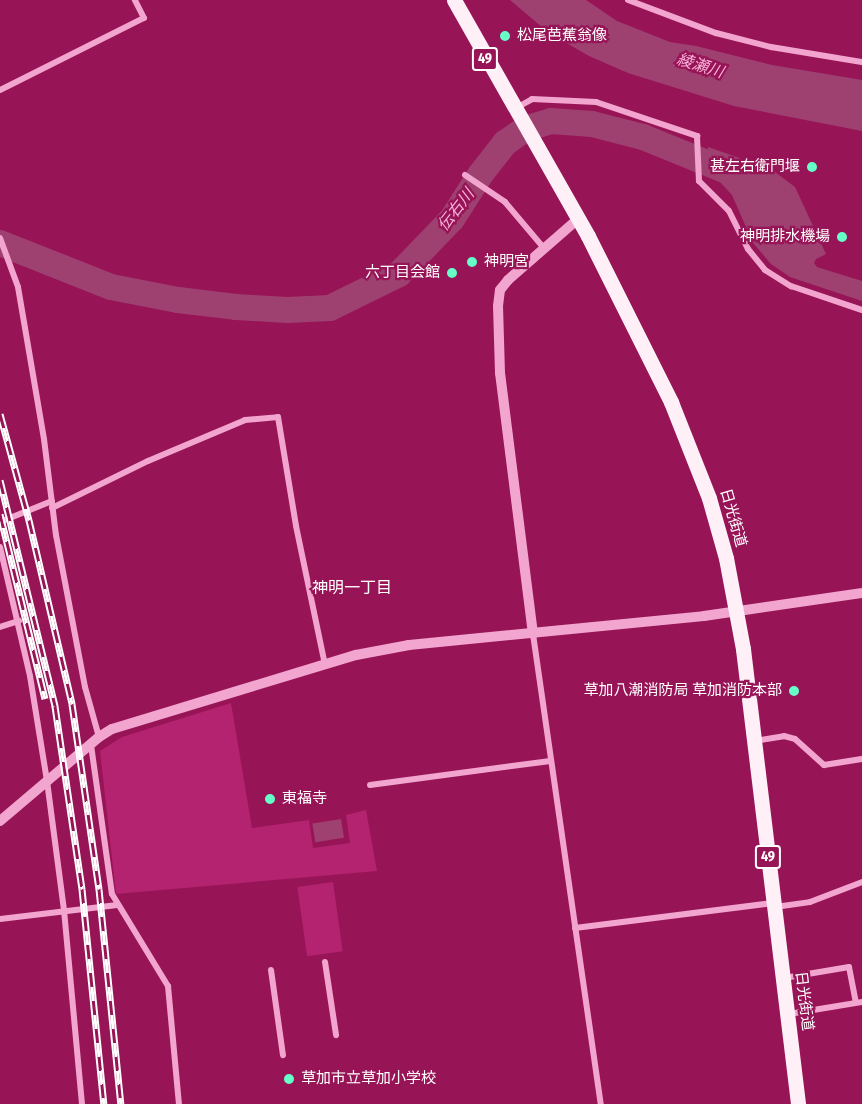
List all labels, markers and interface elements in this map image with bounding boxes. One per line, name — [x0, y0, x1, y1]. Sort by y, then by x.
place label: 松尾芭蕉翁像 — [517, 27, 607, 45]
marker: 松尾芭蕉翁像 — [498, 29, 512, 43]
road number: 49 — [472, 48, 498, 70]
water label: 綾瀬川 — [674, 50, 726, 82]
place label: 甚左右衛門堰 — [710, 158, 800, 176]
marker: 甚左右衛門堰 — [805, 160, 819, 174]
water label: 伝右川 — [434, 185, 478, 235]
place label: 神明排水機場 — [740, 228, 830, 246]
marker: 神明排水機場 — [835, 230, 849, 244]
place label: 神明宮 — [484, 253, 529, 271]
marker: 神明宮 — [465, 255, 479, 269]
place label: 六丁目会館 — [365, 264, 440, 282]
marker: 六丁目会館 — [445, 266, 459, 280]
street label: 日光街道 — [716, 487, 750, 549]
district label: 神明一丁目 — [312, 578, 392, 598]
place label: 草加八潮消防局 草加消防本部 — [583, 682, 782, 700]
marker: 草加八潮消防局 草加消防本部 — [787, 684, 801, 698]
place label: 東福寺 — [282, 790, 327, 808]
marker: 東福寺 — [263, 792, 277, 806]
road number: 49 — [754, 846, 782, 868]
street label: 日光街道 — [791, 970, 817, 1032]
place label: 草加市立草加小学校 — [301, 1070, 436, 1088]
marker: 草加市立草加小学校 — [282, 1072, 296, 1086]

